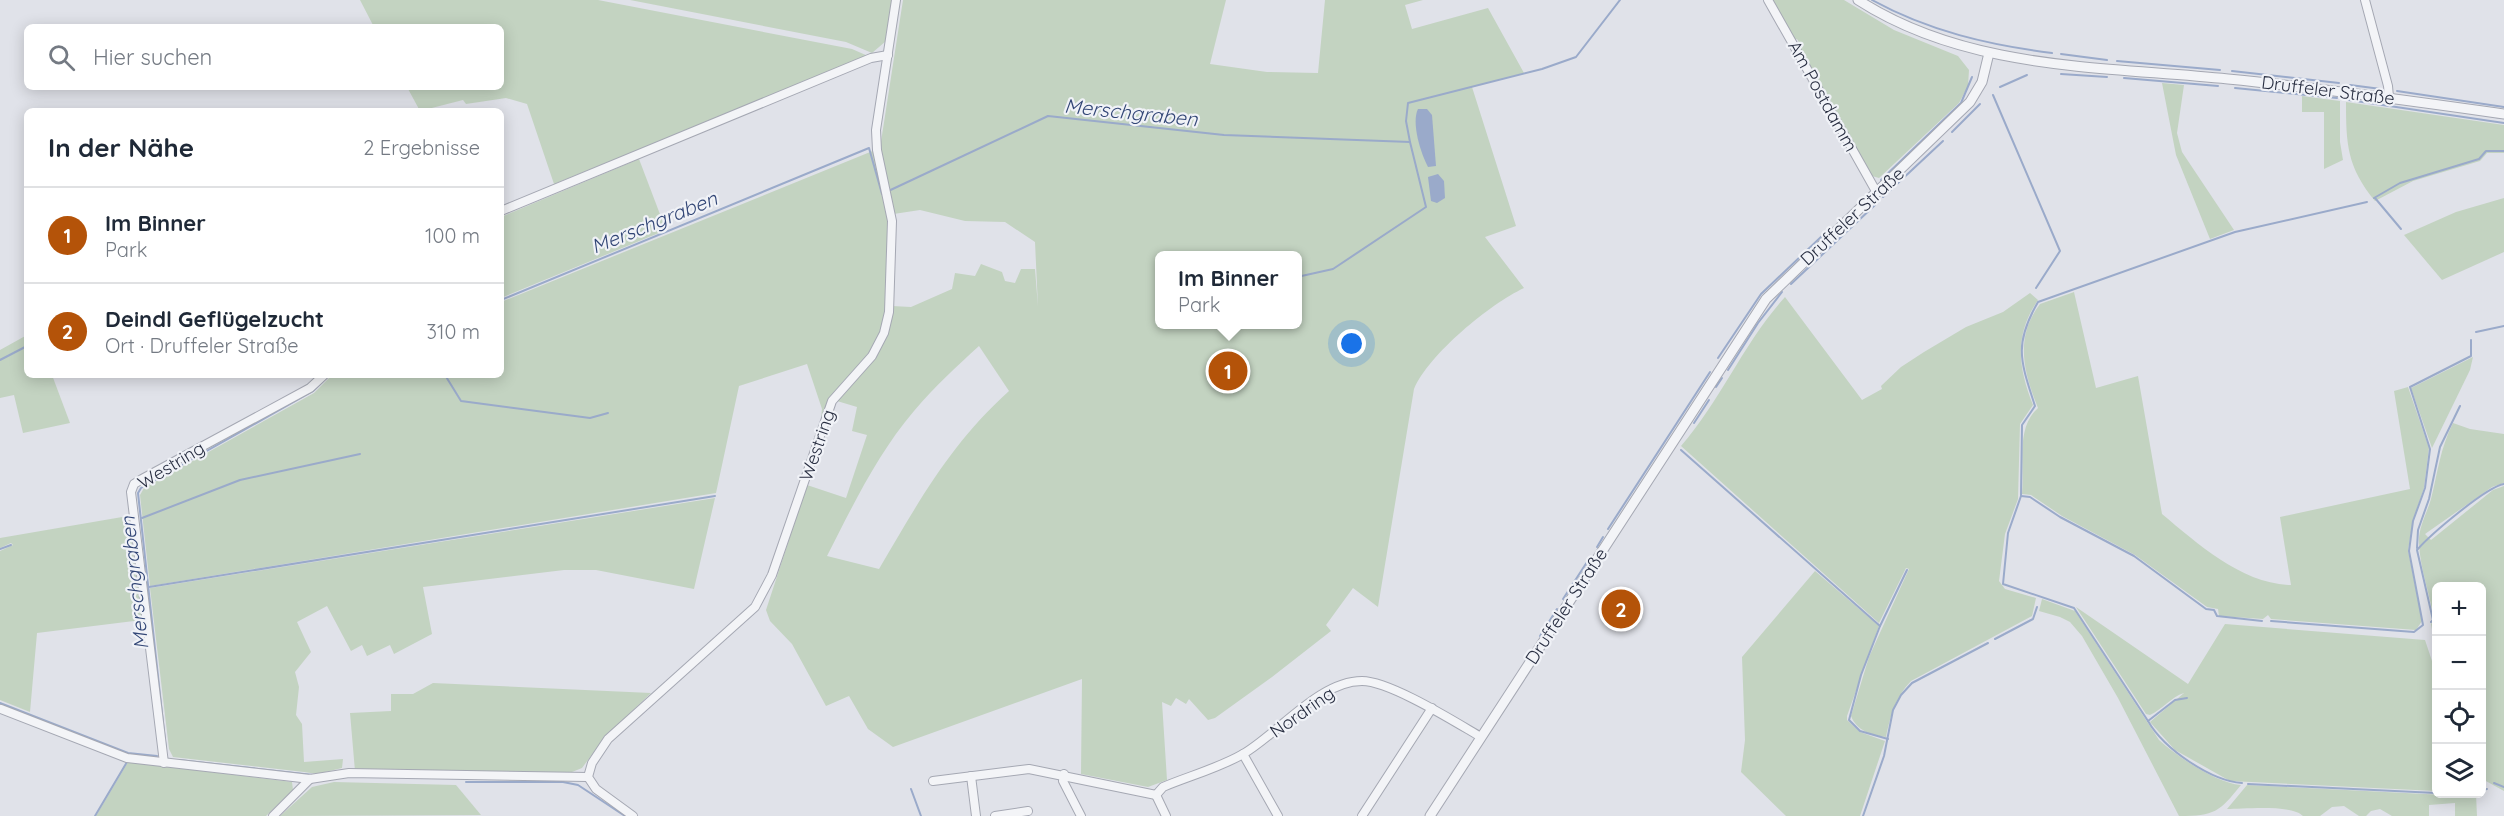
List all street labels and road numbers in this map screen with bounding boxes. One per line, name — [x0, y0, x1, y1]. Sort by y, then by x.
street label: Am Postdamm — [1783, 36, 1863, 156]
street label: Druffeler Straße — [2260, 70, 2396, 110]
street label: Druffeler Straße — [1795, 162, 1909, 270]
street label: Westring — [794, 406, 840, 484]
street label: Westring — [133, 436, 209, 494]
street label: Druffeler Straße — [1520, 543, 1612, 669]
street label: Nordring — [1265, 681, 1339, 743]

